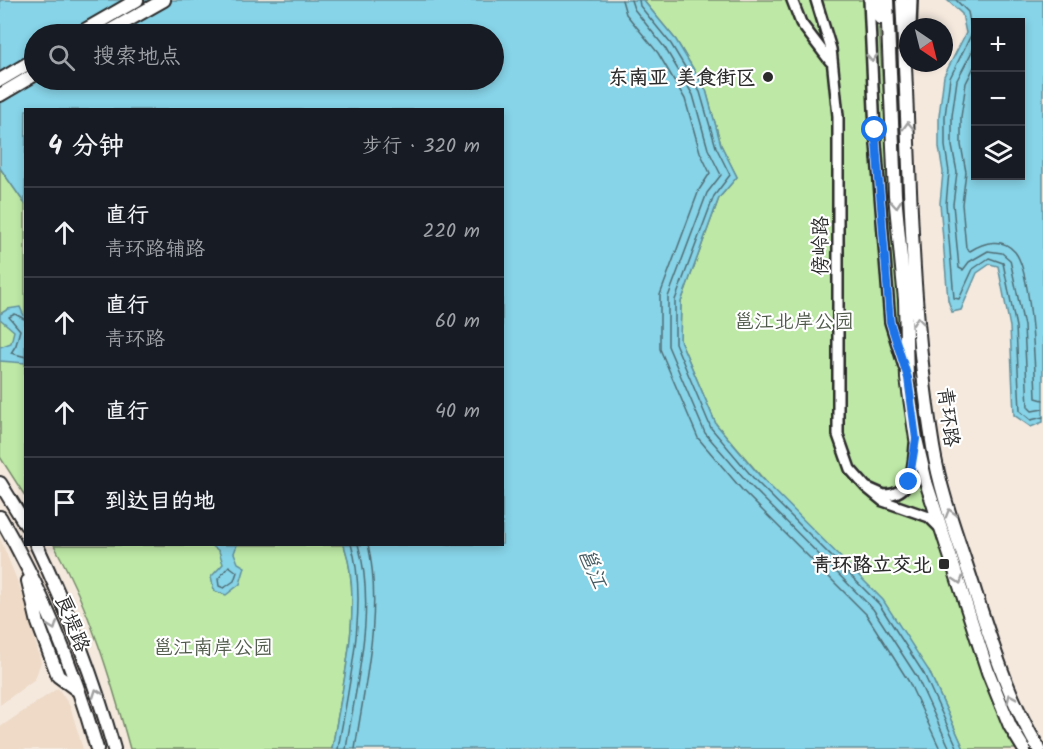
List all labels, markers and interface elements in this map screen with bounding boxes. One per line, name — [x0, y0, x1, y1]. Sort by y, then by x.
north arrow — [899, 18, 953, 72]
map controls — [971, 18, 1025, 180]
button: + — [971, 18, 1025, 72]
search box — [24, 24, 504, 90]
text: 搜索地点 — [93, 40, 181, 75]
icon: search — [45, 41, 78, 74]
one-way arrow — [866, 54, 878, 63]
place label: 东南亚 美食街区 — [608, 63, 756, 95]
marker: 东南亚 美食街区 — [761, 70, 775, 84]
button: − — [971, 72, 1025, 126]
route start — [861, 116, 887, 142]
one-way arrow — [902, 122, 915, 131]
text: 4 分钟 — [48, 126, 124, 168]
button: layers — [971, 126, 1025, 180]
text: 步行 · 320 m — [362, 131, 480, 163]
text: 直行 — [105, 199, 149, 234]
one-way arrow — [889, 199, 902, 208]
street label: 傍岭路 — [806, 215, 838, 276]
icon: ahead — [48, 216, 81, 249]
text: 220 m — [423, 216, 480, 248]
text: 青环路辅路 — [105, 234, 205, 266]
text: 直行 — [105, 289, 149, 324]
icon: ahead — [48, 306, 81, 339]
text: 60 m — [435, 306, 480, 338]
park label: 邕江北岸公园 — [734, 307, 854, 339]
one-way arrow — [912, 316, 925, 325]
text: 青环路 — [105, 324, 165, 356]
street label: 青环路 — [927, 386, 967, 450]
text: 直行 — [105, 395, 149, 430]
icon: ahead — [48, 396, 81, 429]
text: 40 m — [435, 396, 480, 428]
route end — [895, 468, 921, 494]
text: 到达目的地 — [105, 485, 215, 520]
icon: arrive — [48, 486, 81, 519]
one-way arrow — [945, 508, 957, 519]
water label: 邕江 — [568, 543, 615, 595]
place label: 青环路立交北 — [812, 550, 932, 582]
marker: 青环路立交北 — [937, 557, 951, 571]
one-way arrow — [951, 574, 964, 585]
street label: 良堤路 — [45, 590, 98, 658]
one-way arrow — [46, 620, 59, 631]
park label: 邕江南岸公园 — [153, 633, 273, 665]
one-way arrow — [92, 688, 105, 699]
one-way arrow — [1006, 693, 1018, 704]

